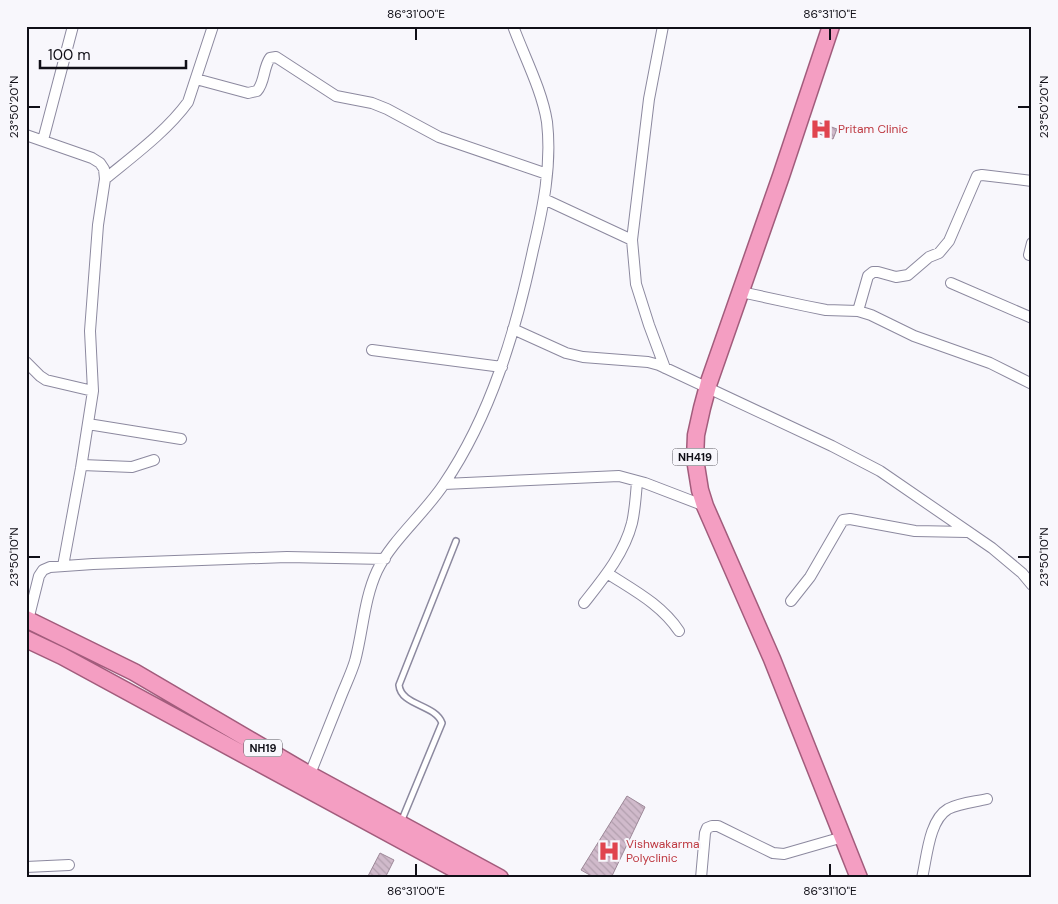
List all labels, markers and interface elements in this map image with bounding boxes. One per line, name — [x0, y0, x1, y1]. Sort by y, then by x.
text: 86°31'00"E — [387, 6, 445, 22]
text: 86°31'10"E — [803, 6, 857, 22]
scale bar — [40, 38, 186, 70]
text: 100 m — [48, 45, 91, 65]
text: 23°50'20"N — [6, 76, 22, 138]
text: 23°50'20"N — [1036, 76, 1052, 138]
hospital icon: Pritam Clinic — [808, 116, 834, 142]
place label: Pritam Clinic — [838, 121, 908, 137]
road number: NH419 — [672, 448, 718, 466]
text: 23°50'10"N — [6, 527, 22, 587]
text: 23°50'10"N — [1036, 527, 1052, 587]
road number: NH19 — [244, 740, 282, 756]
place label: Vishwakarma Polyclinic — [626, 836, 700, 866]
hospital icon: Vishwakarma Polyclinic — [596, 838, 622, 864]
text: 86°31'00"E — [387, 883, 445, 899]
text: 86°31'10"E — [803, 883, 857, 899]

